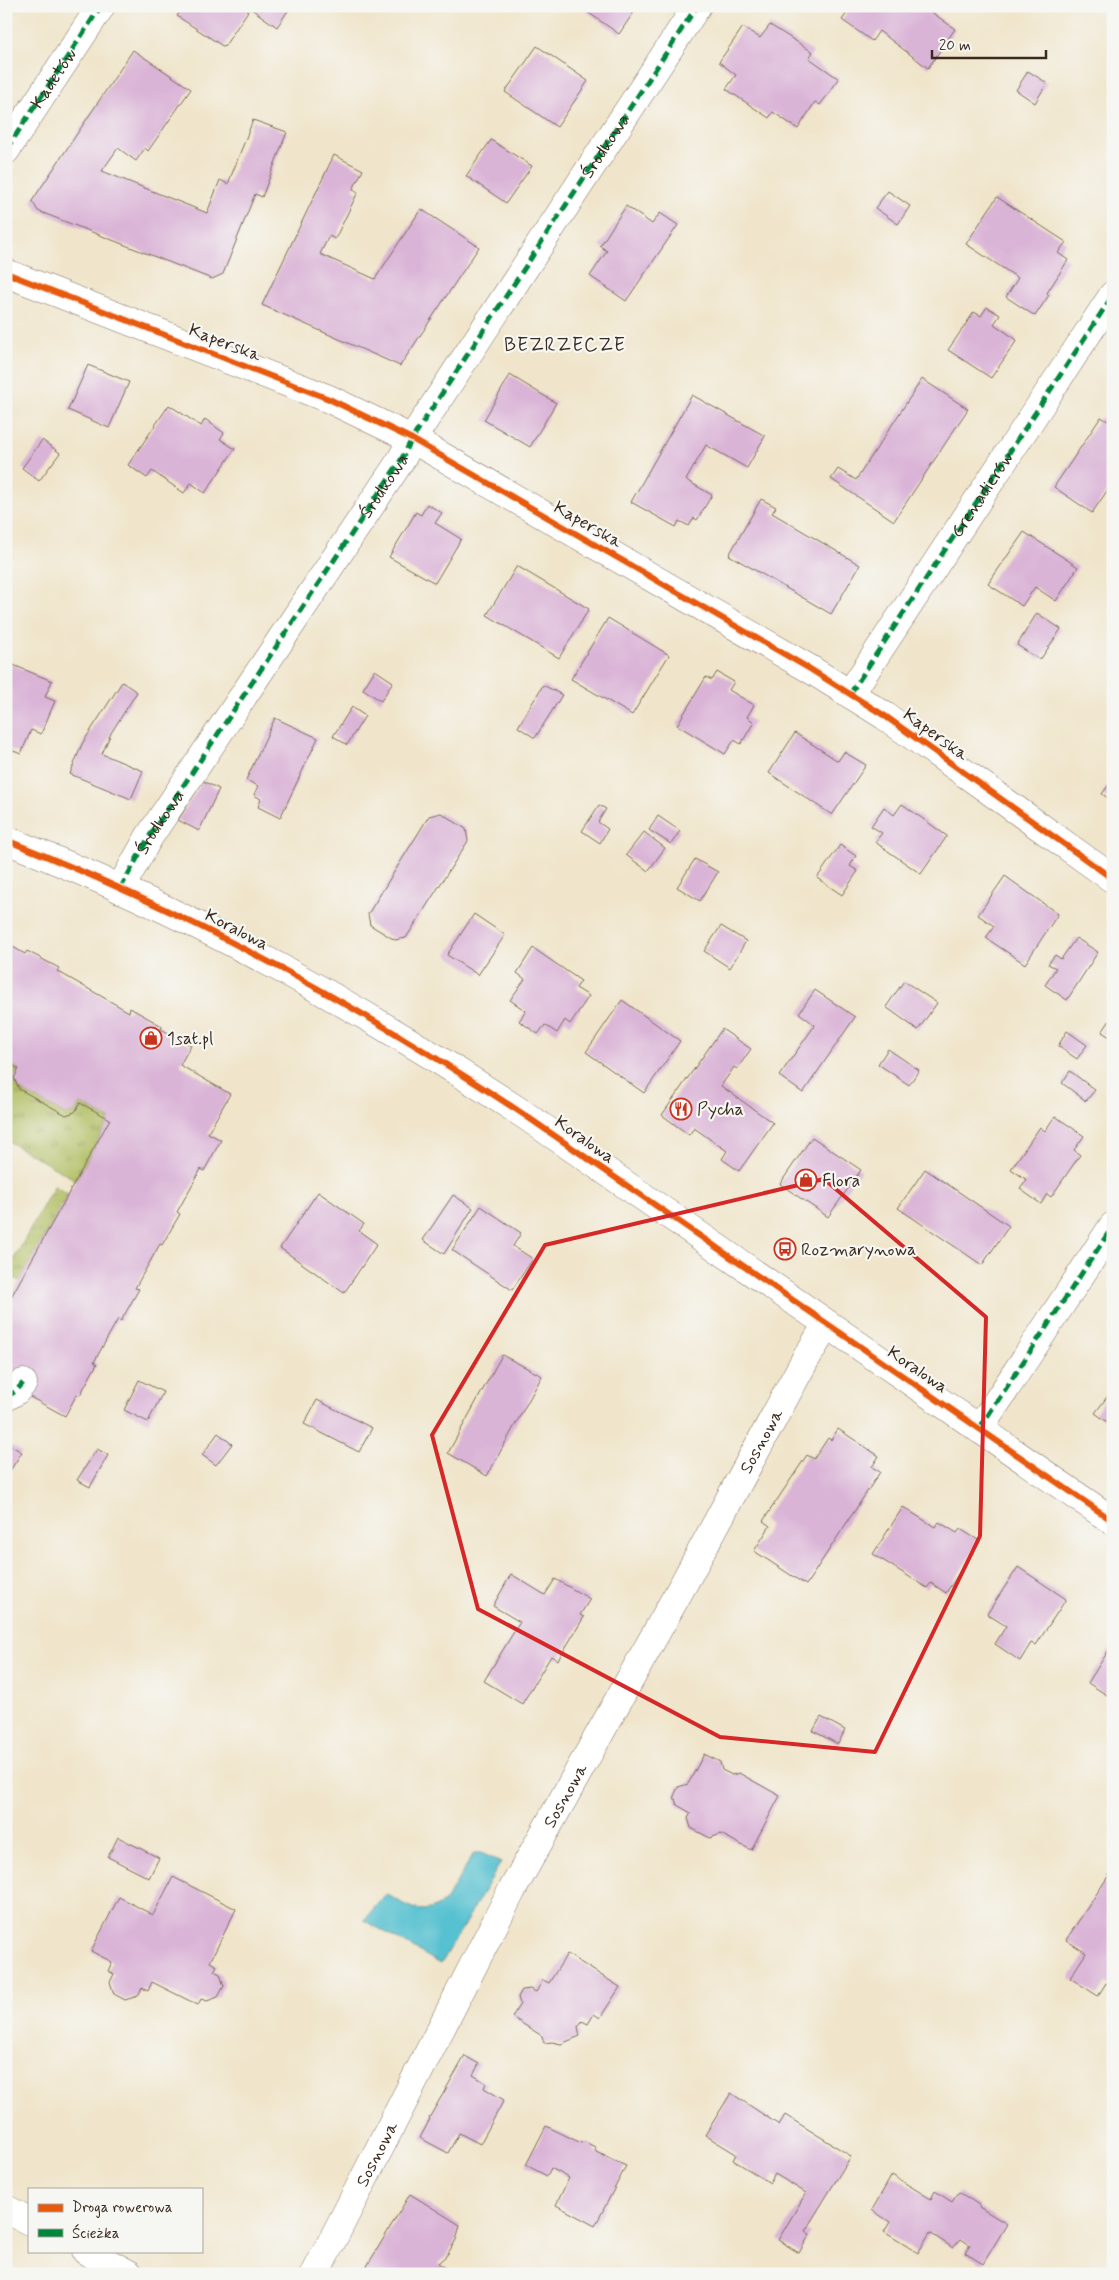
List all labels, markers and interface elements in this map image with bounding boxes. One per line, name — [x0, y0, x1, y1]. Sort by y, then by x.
scale bar — [932, 28, 1045, 60]
text: 20 m — [939, 36, 971, 56]
street label: Kadetów — [26, 44, 83, 114]
street label: Środkowa — [576, 109, 636, 183]
street label: Kaperska — [185, 318, 264, 368]
district label: BEZRZECZE — [504, 333, 626, 358]
street label: Grenadierów — [945, 447, 1019, 543]
street label: Środkowa — [354, 450, 415, 523]
street label: Kaperska — [549, 496, 626, 554]
street label: Kaperska — [898, 703, 973, 767]
street label: Środkowa — [131, 785, 190, 859]
street label: Koralowa — [201, 904, 272, 956]
shop icon: 1sat.pl — [139, 1026, 163, 1050]
place label: 1sat.pl — [167, 1027, 213, 1051]
restaurant icon: Pycha — [669, 1097, 693, 1121]
place label: Pycha — [697, 1098, 744, 1122]
street label: Koralowa — [550, 1110, 619, 1169]
shop icon: Flora — [794, 1168, 818, 1192]
place label: Flora — [822, 1169, 860, 1193]
bus stop icon: Rozmarynowa — [773, 1237, 797, 1261]
place label: Rozmarynowa — [801, 1238, 916, 1262]
street label: Koralowa — [882, 1341, 952, 1399]
street label: Sosnowa — [735, 1405, 789, 1478]
street label: Sosnowa — [538, 1759, 594, 1832]
street label: Sosnowa — [351, 2117, 404, 2191]
legend — [28, 2188, 202, 2252]
text: Droga rowerowa — [72, 2198, 173, 2218]
text: Ścieżka — [72, 2223, 120, 2244]

